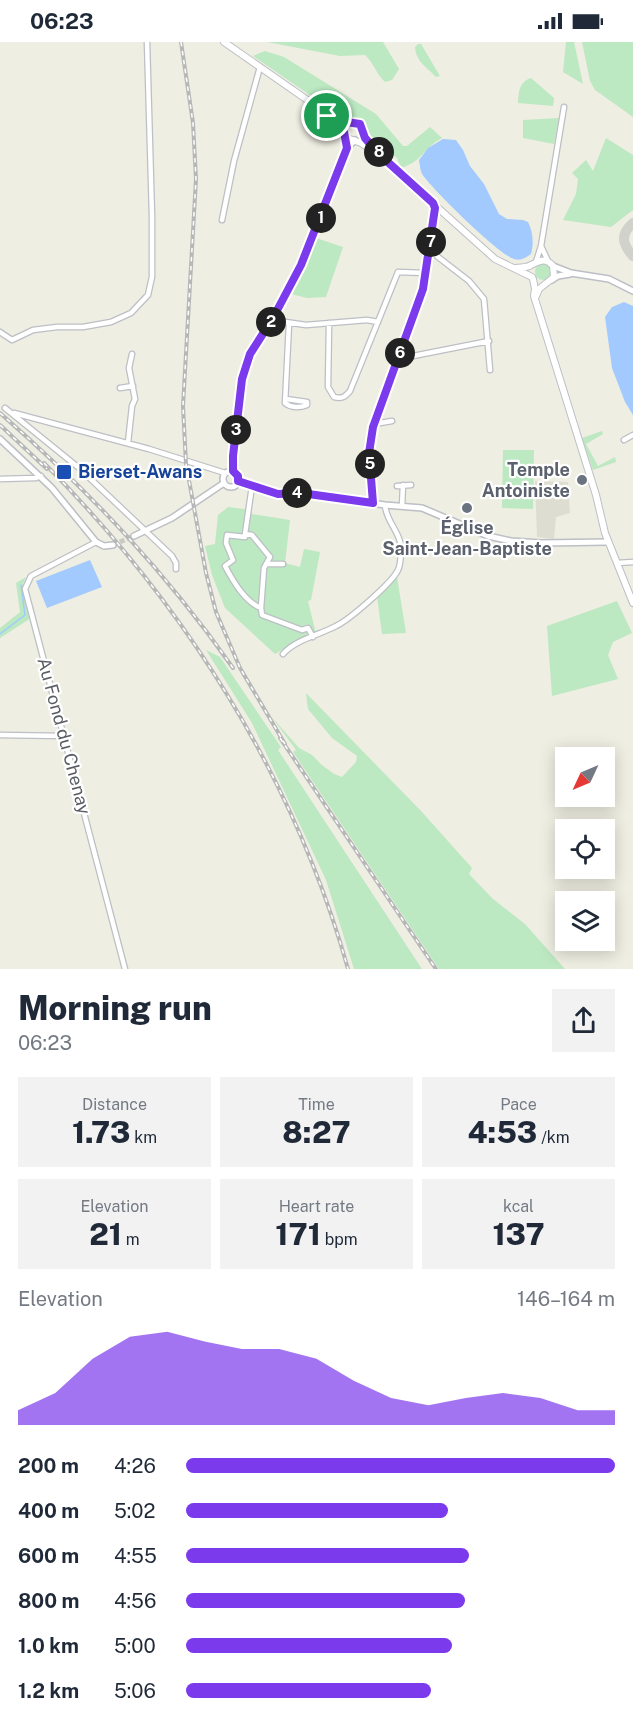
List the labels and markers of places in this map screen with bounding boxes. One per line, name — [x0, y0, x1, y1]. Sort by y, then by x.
pin — [301, 90, 352, 141]
pin: 8 — [364, 137, 394, 167]
pin: 1 — [306, 203, 336, 233]
pin: 7 — [416, 227, 446, 257]
pin: 2 — [256, 307, 286, 337]
pin: 6 — [385, 338, 415, 368]
pin: 3 — [221, 415, 251, 445]
pin: 5 — [355, 449, 385, 479]
place label: Temple Antoiniste — [482, 459, 570, 501]
place label: Bierset-Awans — [78, 461, 202, 482]
marker: Bierset-Awans — [55, 463, 73, 481]
marker: Temple Antoiniste — [575, 473, 589, 487]
pin: 4 — [282, 478, 312, 508]
marker: Église Saint-Jean-Baptiste — [460, 501, 474, 515]
place label: Église Saint-Jean-Baptiste — [382, 516, 552, 559]

